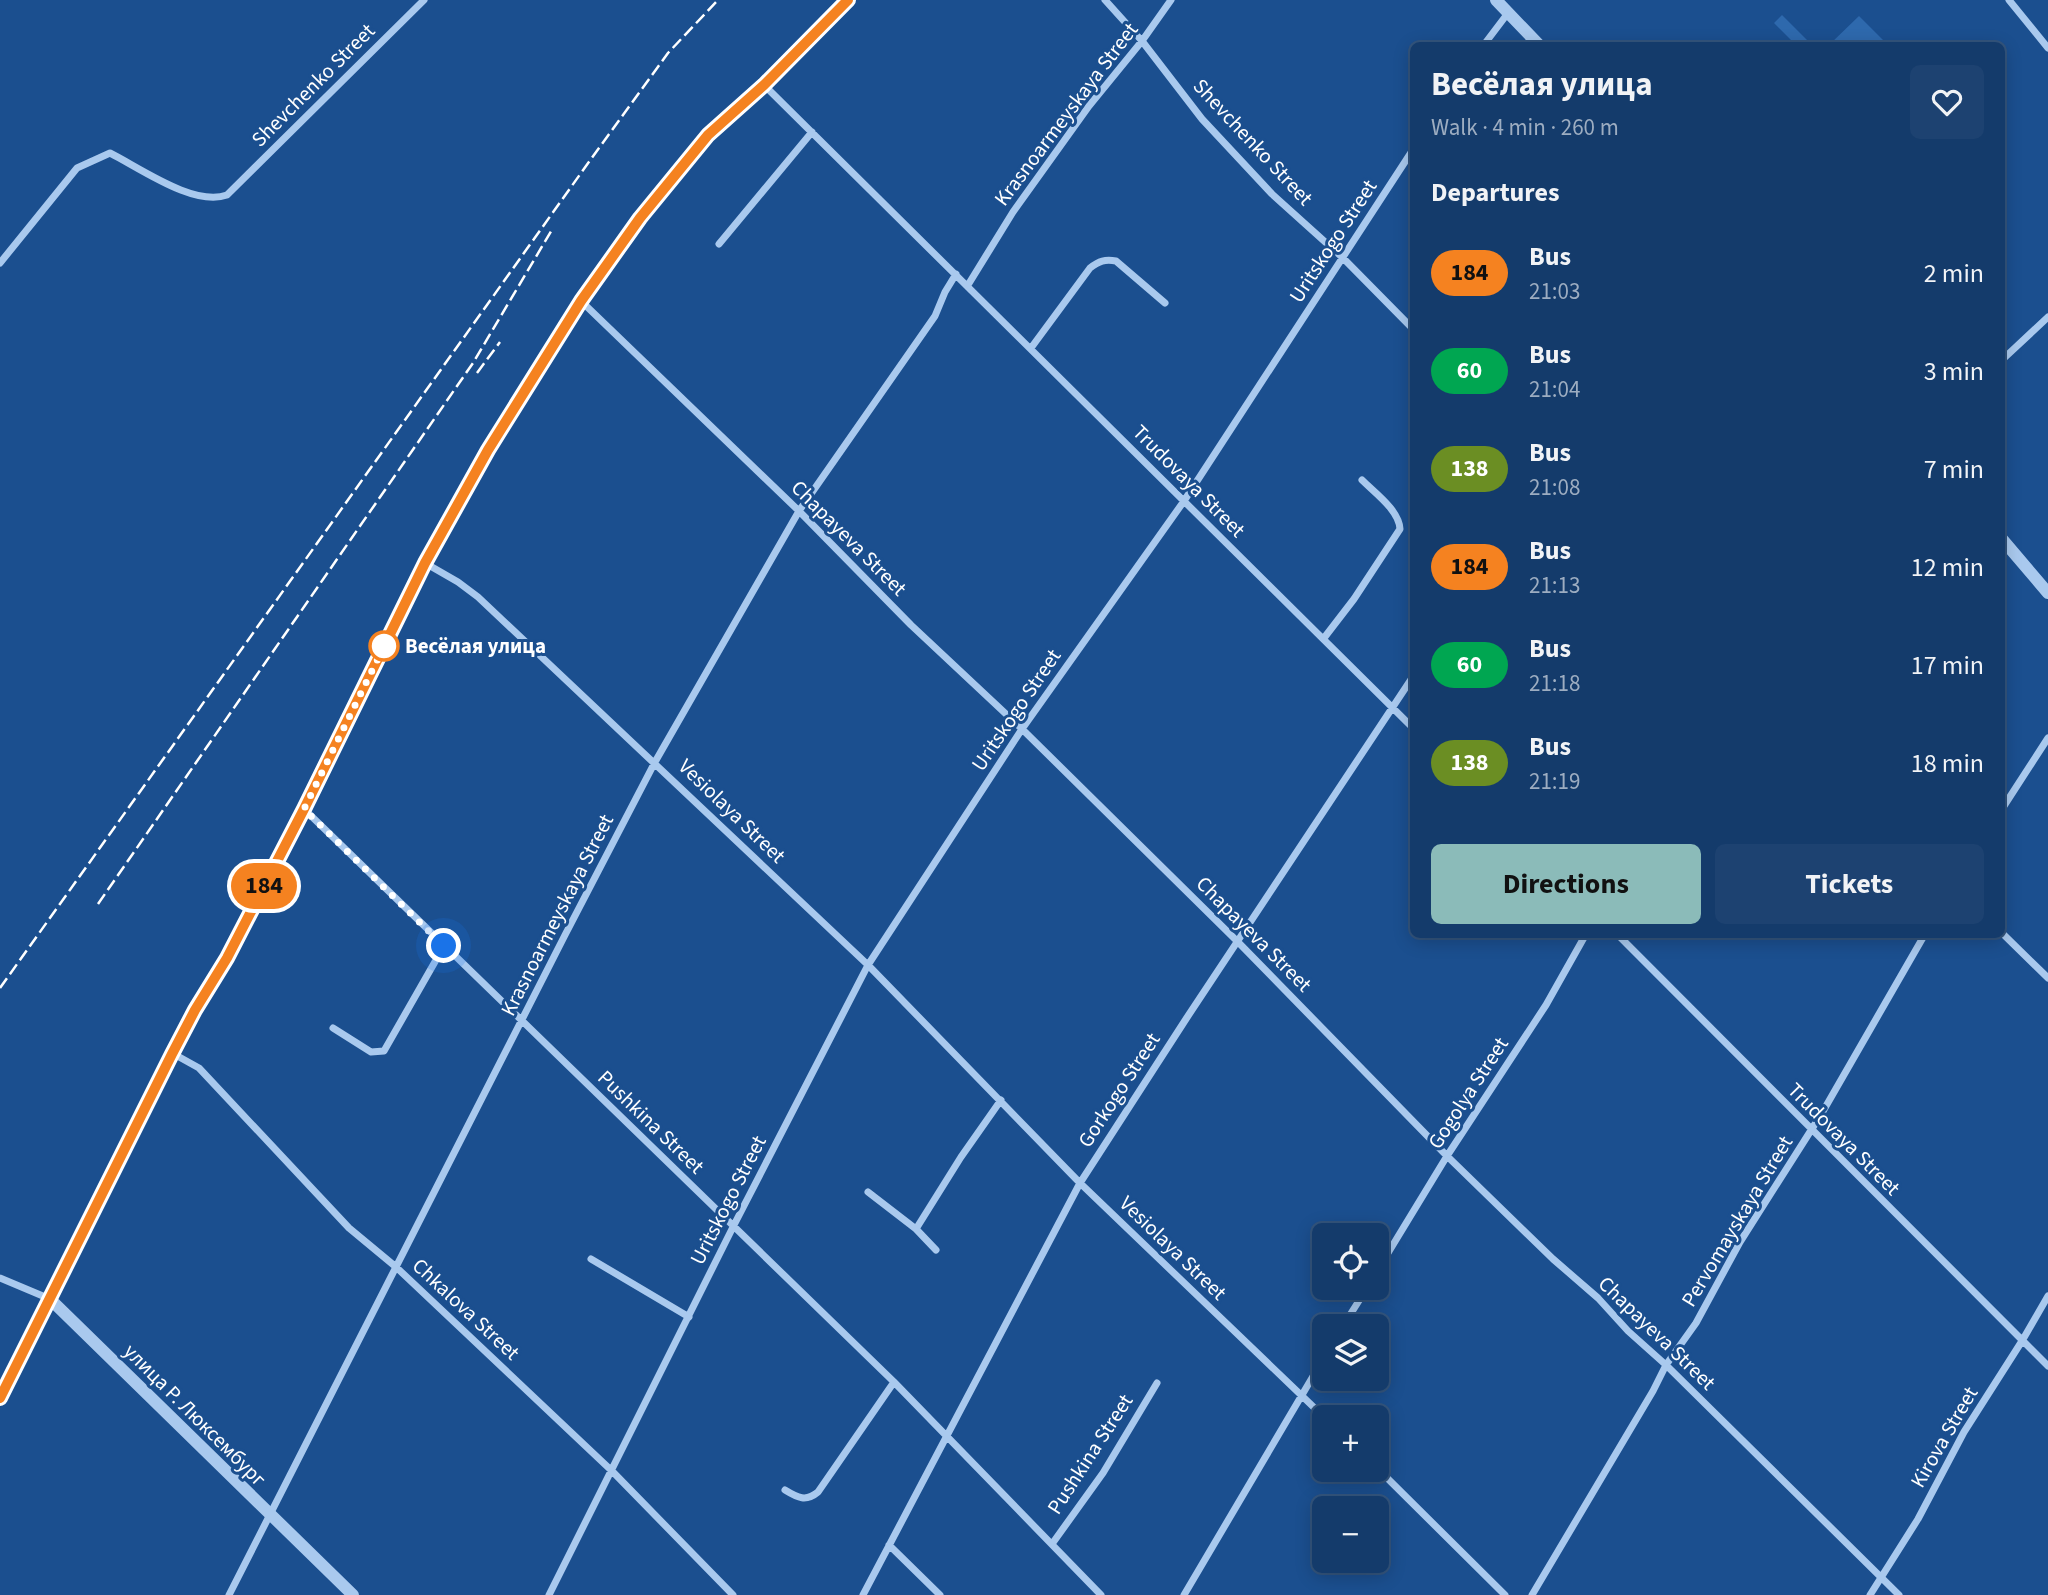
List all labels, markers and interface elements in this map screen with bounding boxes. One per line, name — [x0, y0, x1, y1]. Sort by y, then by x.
street label: Shevchenko Street — [244, 16, 382, 154]
street label: Krasnoarmeyskaya Street — [987, 16, 1145, 212]
text: Весёлая улица — [1431, 61, 1653, 108]
button: heart — [1910, 65, 1984, 139]
street label: Shevchenko Street — [1186, 72, 1320, 212]
text: Walk · 4 min · 260 m — [1431, 111, 1619, 144]
street label: Uritskogo Street — [1282, 173, 1384, 309]
text: Departures — [1431, 174, 1559, 211]
text: Bus — [1529, 238, 1571, 275]
text: 184 — [1450, 255, 1489, 290]
text: 2 min — [1924, 255, 1984, 292]
text: 21:03 — [1529, 275, 1580, 308]
text: Bus — [1529, 336, 1571, 373]
text: 60 — [1457, 353, 1482, 388]
text: 3 min — [1924, 353, 1984, 390]
text: 21:04 — [1529, 373, 1580, 406]
street label: Trudovaya Street — [1126, 418, 1252, 544]
text: Bus — [1529, 434, 1571, 471]
text: 138 — [1450, 451, 1489, 486]
text: 7 min — [1924, 451, 1984, 488]
text: 21:08 — [1529, 471, 1580, 504]
street label: Chapayeva Street — [784, 473, 914, 603]
text: Bus — [1529, 532, 1571, 569]
text: 184 — [1450, 549, 1489, 584]
text: 12 min — [1911, 549, 1984, 586]
text: 21:13 — [1529, 569, 1580, 602]
text: Bus — [1529, 630, 1571, 667]
marker: Весёлая улица — [369, 631, 399, 661]
place label: Весёлая улица — [405, 631, 546, 661]
street label: Uritskogo Street — [964, 643, 1068, 777]
text: 60 — [1457, 647, 1482, 682]
text: 17 min — [1911, 647, 1984, 684]
text: 21:18 — [1529, 667, 1580, 700]
text: Bus — [1529, 728, 1571, 765]
text: 138 — [1450, 745, 1489, 780]
text: 18 min — [1911, 745, 1984, 782]
street label: Vesiolaya Street — [672, 752, 792, 870]
text: 21:19 — [1529, 765, 1580, 798]
street label: Krasnoarmeyskaya Street — [493, 809, 621, 1021]
button: Directions — [1431, 844, 1701, 924]
button: Tickets — [1715, 844, 1984, 924]
line badge: 184 — [224, 863, 304, 909]
text: 184 — [245, 868, 283, 903]
street label: Chapayeva Street — [1189, 869, 1319, 999]
your location — [426, 928, 461, 963]
street label: Gorkogo Street — [1071, 1027, 1167, 1153]
street label: Gogolya Street — [1421, 1031, 1515, 1155]
street label: Pushkina Street — [591, 1063, 711, 1181]
street label: Trudovaya Street — [1781, 1076, 1907, 1202]
street label: Uritskogo Street — [682, 1130, 774, 1270]
street label: Pervomayskaya Street — [1674, 1130, 1800, 1312]
street label: Vesiolaya Street — [1113, 1189, 1233, 1307]
map controls — [1312, 1223, 1389, 1573]
button: locate — [1312, 1223, 1389, 1300]
street label: Chkalova Street — [405, 1251, 527, 1367]
street label: Chapayeva Street — [1592, 1269, 1722, 1397]
button: layers — [1312, 1314, 1389, 1391]
street label: улица Р. Люксембург — [117, 1337, 273, 1493]
street label: Kirova Street — [1903, 1381, 1985, 1493]
street label: Pushkina Street — [1040, 1388, 1140, 1520]
button: + — [1312, 1405, 1389, 1482]
button: − — [1312, 1496, 1389, 1573]

